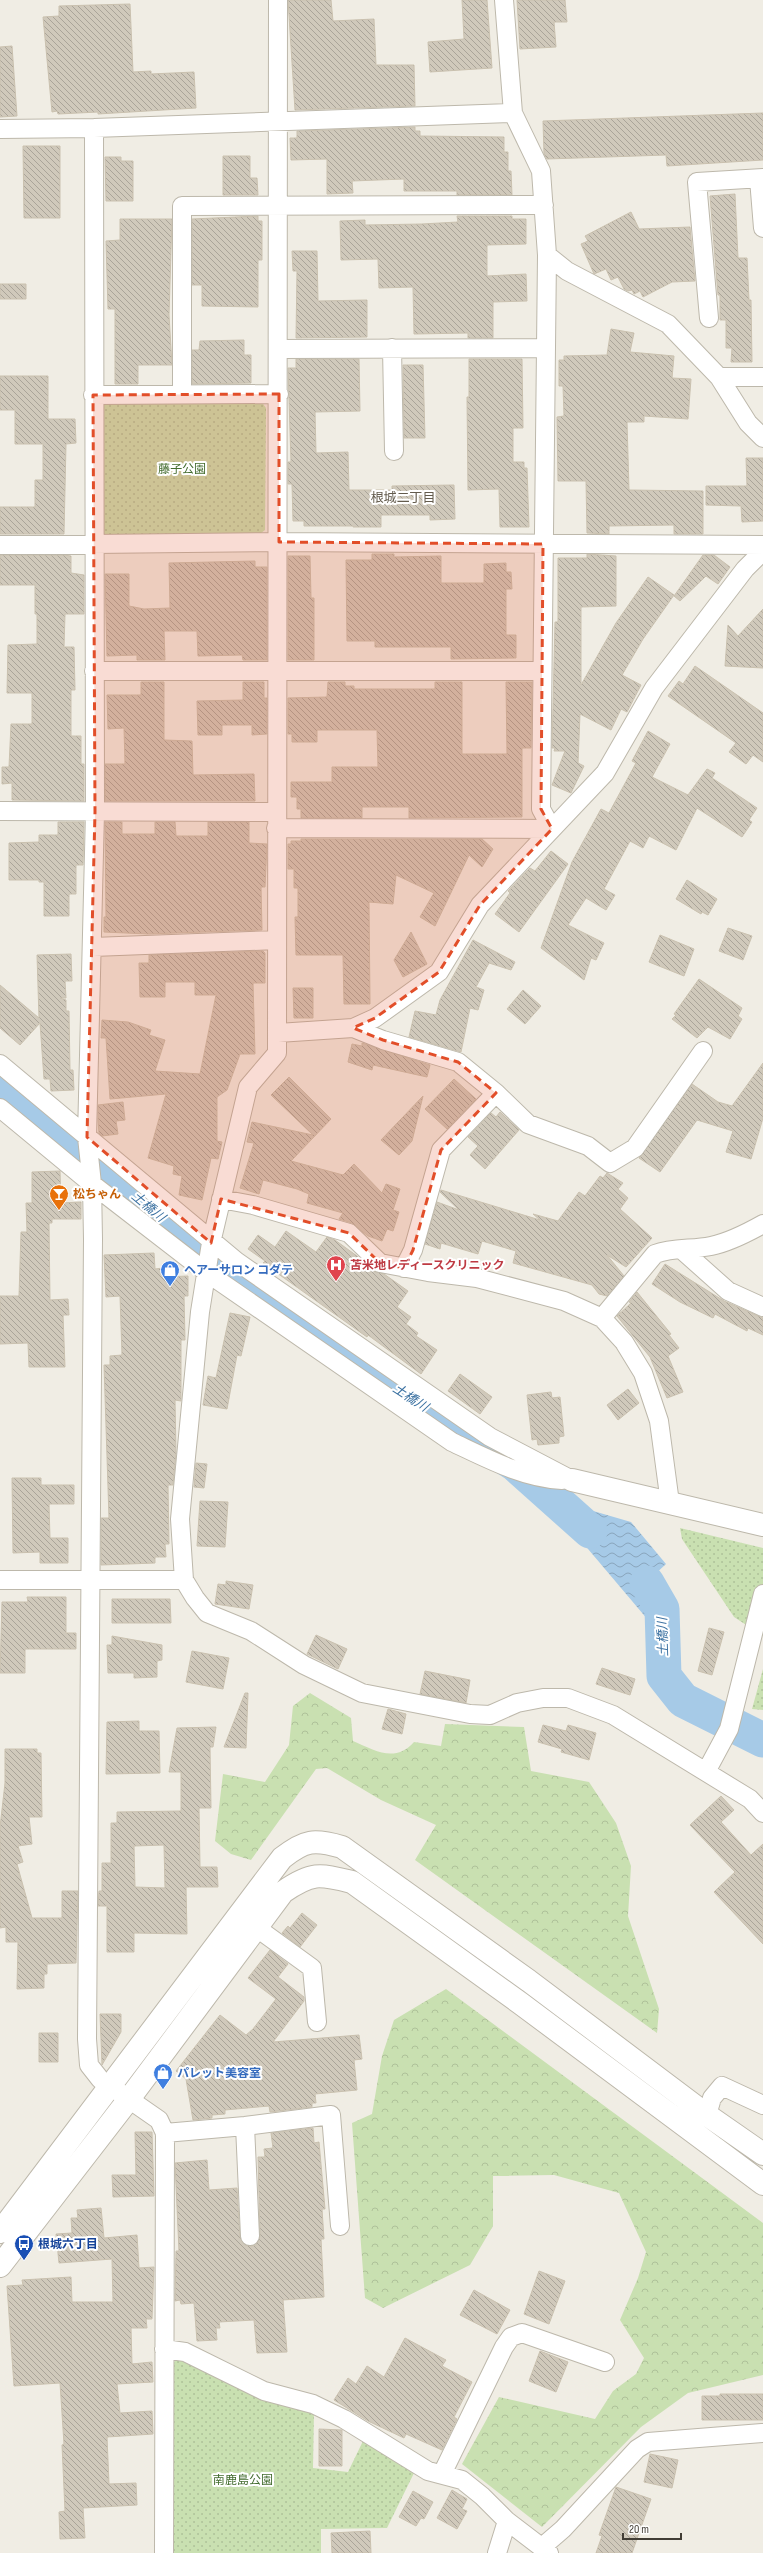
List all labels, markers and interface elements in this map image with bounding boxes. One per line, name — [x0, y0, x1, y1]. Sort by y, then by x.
park label: 藤子公園 — [158, 462, 206, 477]
district label: 根城二丁目 — [370, 490, 436, 506]
bar icon: 松ちゃん — [48, 1183, 70, 1211]
place label: 松ちゃん — [73, 1187, 121, 1202]
water label: 土橋川 — [128, 1188, 170, 1227]
hospital icon: 苫米地レディースクリニック — [325, 1254, 347, 1282]
place label: 苫米地レディースクリニック — [350, 1258, 505, 1273]
shop icon: ヘアーサロン コダテ — [159, 1259, 181, 1287]
place label: ヘアーサロン コダテ — [184, 1263, 293, 1278]
water label: 土橋川 — [390, 1381, 433, 1416]
water label: 土橋川 — [654, 1615, 672, 1657]
shop icon: パレット美容室 — [152, 2062, 174, 2090]
place label: パレット美容室 — [177, 2066, 261, 2081]
bus stop icon: 根城六丁目 — [13, 2233, 35, 2261]
place label: 根城六丁目 — [38, 2237, 98, 2252]
park label: 南鹿島公園 — [213, 2473, 273, 2488]
scale bar — [623, 2515, 681, 2541]
text: 20 m — [629, 2522, 649, 2537]

